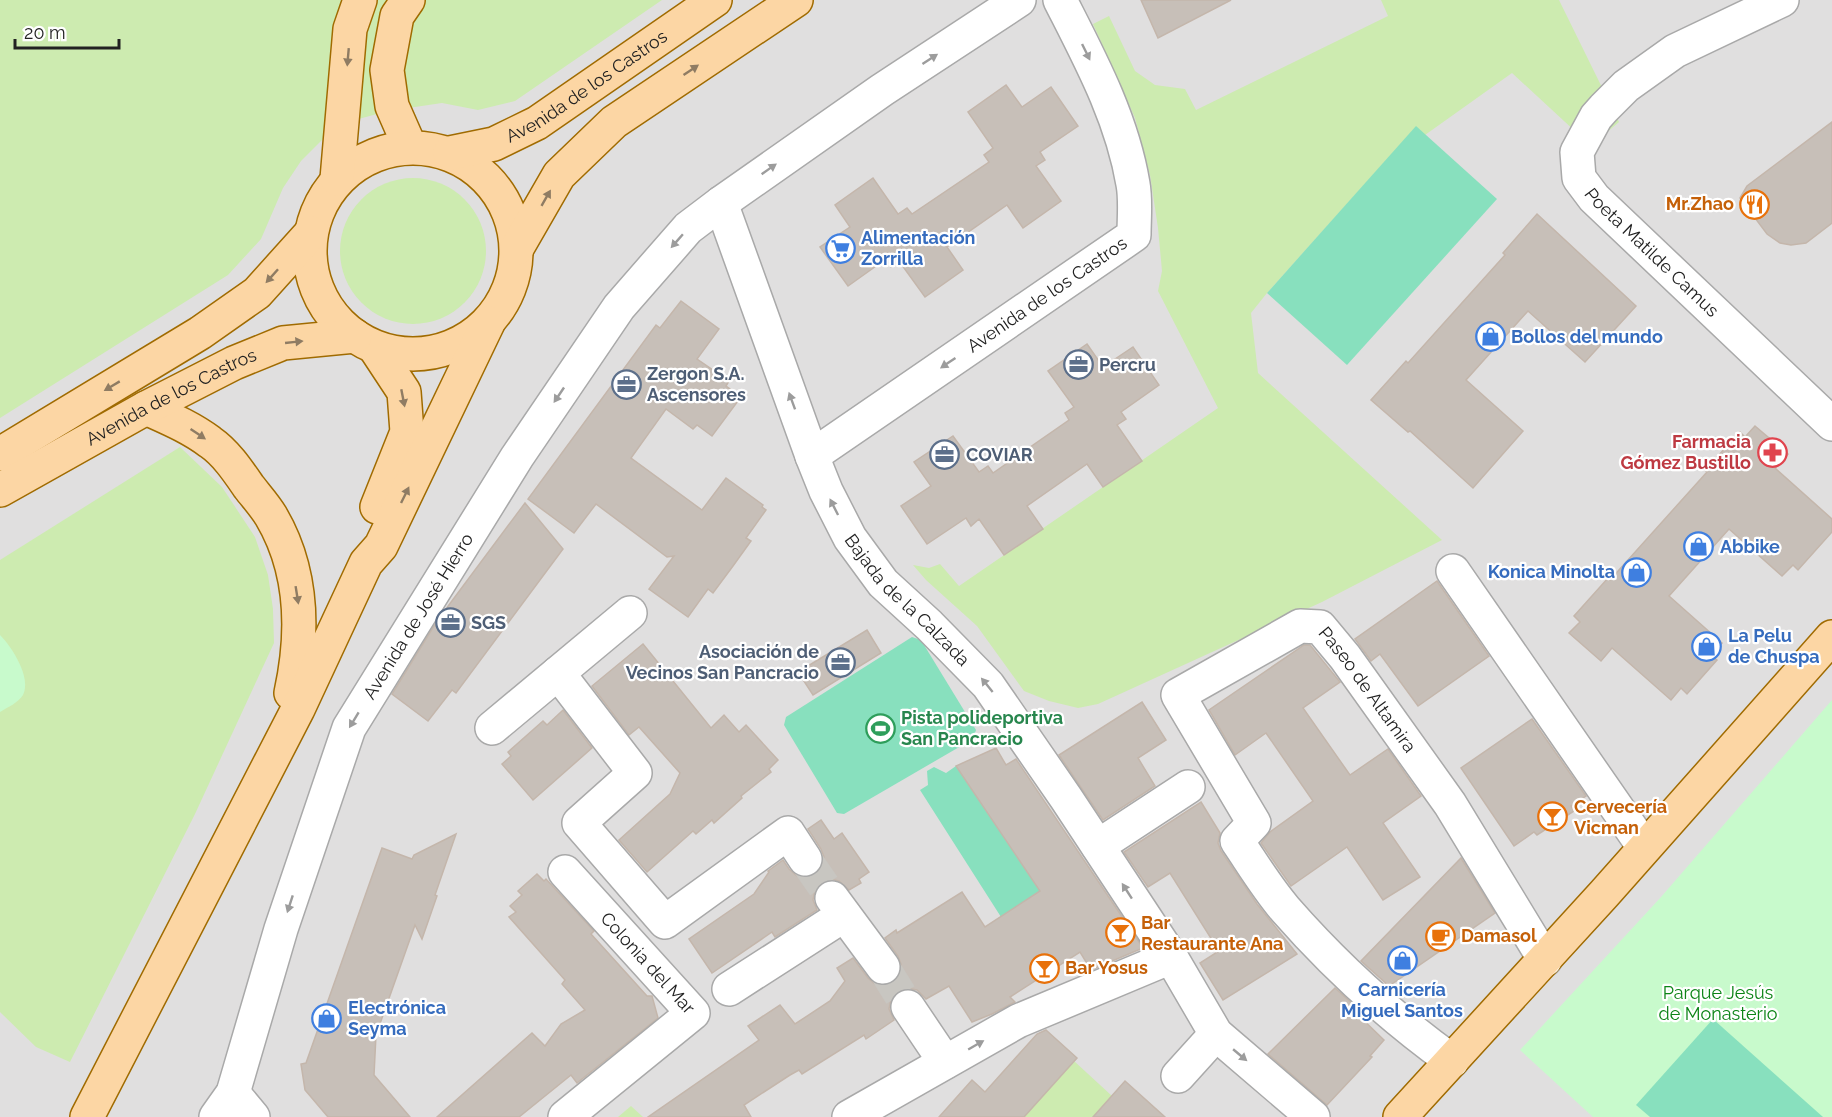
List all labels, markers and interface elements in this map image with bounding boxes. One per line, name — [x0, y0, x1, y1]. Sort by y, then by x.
scale bar — [15, 12, 118, 50]
text: 20 m — [24, 22, 66, 43]
street label: Avenida de los Castros — [502, 25, 671, 147]
one-way arrow — [1082, 44, 1091, 61]
one-way arrow — [343, 47, 353, 66]
one-way arrow — [922, 53, 938, 64]
one-way arrow — [682, 64, 698, 76]
one-way arrow — [761, 163, 777, 175]
street label: Poeta Matilde Camus — [1580, 184, 1724, 321]
restaurant icon: Mr.Zhao — [1739, 188, 1771, 220]
one-way arrow — [541, 189, 551, 206]
place label: Mr.Zhao — [1666, 193, 1734, 214]
place label: Alimentación Zorrilla — [861, 227, 975, 269]
supermarket icon: Alimentación Zorrilla — [824, 232, 856, 264]
street label: Avenida de los Castros — [963, 232, 1131, 356]
one-way arrow — [671, 233, 684, 248]
one-way arrow — [265, 269, 279, 284]
shop icon: Bollos del mundo — [1474, 321, 1506, 353]
place label: Bollos del mundo — [1511, 326, 1663, 347]
one-way arrow — [285, 337, 304, 347]
street label: Avenida de los Castros — [82, 344, 260, 450]
office icon: Percru — [1062, 349, 1094, 381]
place label: Percru — [1099, 354, 1156, 375]
one-way arrow — [940, 357, 956, 369]
place label: Zergon S.A. Ascensores — [647, 363, 746, 405]
office icon: Zergon S.A. Ascensores — [610, 368, 642, 400]
one-way arrow — [104, 381, 120, 392]
one-way arrow — [553, 387, 565, 403]
one-way arrow — [399, 389, 408, 408]
one-way arrow — [787, 392, 797, 410]
one-way arrow — [190, 428, 206, 439]
place label: Farmacia Gómez Bustillo — [1620, 431, 1751, 473]
pharmacy icon: Farmacia Gómez Bustillo — [1756, 436, 1788, 468]
office icon: COVIAR — [929, 439, 961, 471]
place label: COVIAR — [966, 444, 1033, 465]
one-way arrow — [401, 486, 410, 503]
one-way arrow — [829, 498, 839, 515]
street label: Avenida de José Hierro — [359, 529, 477, 703]
street label: Bajada de la Calzada — [841, 530, 974, 670]
shop icon: Abbike — [1683, 531, 1715, 563]
place label: Abbike — [1720, 536, 1780, 557]
shop icon: Konica Minolta — [1620, 556, 1652, 588]
place label: Konica Minolta — [1488, 561, 1615, 582]
one-way arrow — [293, 586, 302, 605]
office icon: SGS — [434, 607, 466, 639]
place label: SGS — [471, 612, 506, 633]
street label: Paseo de Altamira — [1314, 622, 1421, 756]
place label: La Pelu de Chuspa — [1728, 625, 1820, 667]
shop icon: La Pelu de Chuspa — [1691, 630, 1723, 662]
place label: Asociación de Vecinos San Pancracio — [626, 641, 819, 683]
office icon: Asociación de Vecinos San Pancracio — [824, 646, 856, 678]
one-way arrow — [981, 677, 994, 693]
place label: Pista polideportiva San Pancracio — [901, 707, 1063, 749]
one-way arrow — [348, 712, 359, 728]
sports icon: Pista polideportiva San Pancracio — [864, 712, 896, 744]
place label: Cervecería Vicman — [1574, 796, 1667, 838]
bar icon: Cervecería Vicman — [1537, 801, 1569, 833]
one-way arrow — [1122, 883, 1133, 899]
one-way arrow — [285, 895, 294, 913]
street label: Colonia del Mar — [597, 908, 700, 1018]
place label: Bar Restaurante Ana — [1141, 912, 1283, 954]
bar icon: Bar Restaurante Ana — [1104, 917, 1136, 949]
cafe icon: Damasol — [1424, 920, 1456, 952]
place label: Damasol — [1461, 925, 1537, 946]
shop icon: Carnicería Miguel Santos — [1386, 945, 1418, 977]
bar icon: Bar Yosus — [1028, 952, 1060, 984]
place label: Bar Yosus — [1065, 957, 1148, 978]
place label: Carnicería Miguel Santos — [1341, 979, 1463, 1021]
park label: Parque Jesús de Monasterio — [1658, 982, 1778, 1024]
place label: Electrónica Seyma — [348, 997, 446, 1039]
shop icon: Electrónica Seyma — [311, 1002, 343, 1034]
one-way arrow — [968, 1040, 985, 1050]
one-way arrow — [1232, 1048, 1247, 1061]

